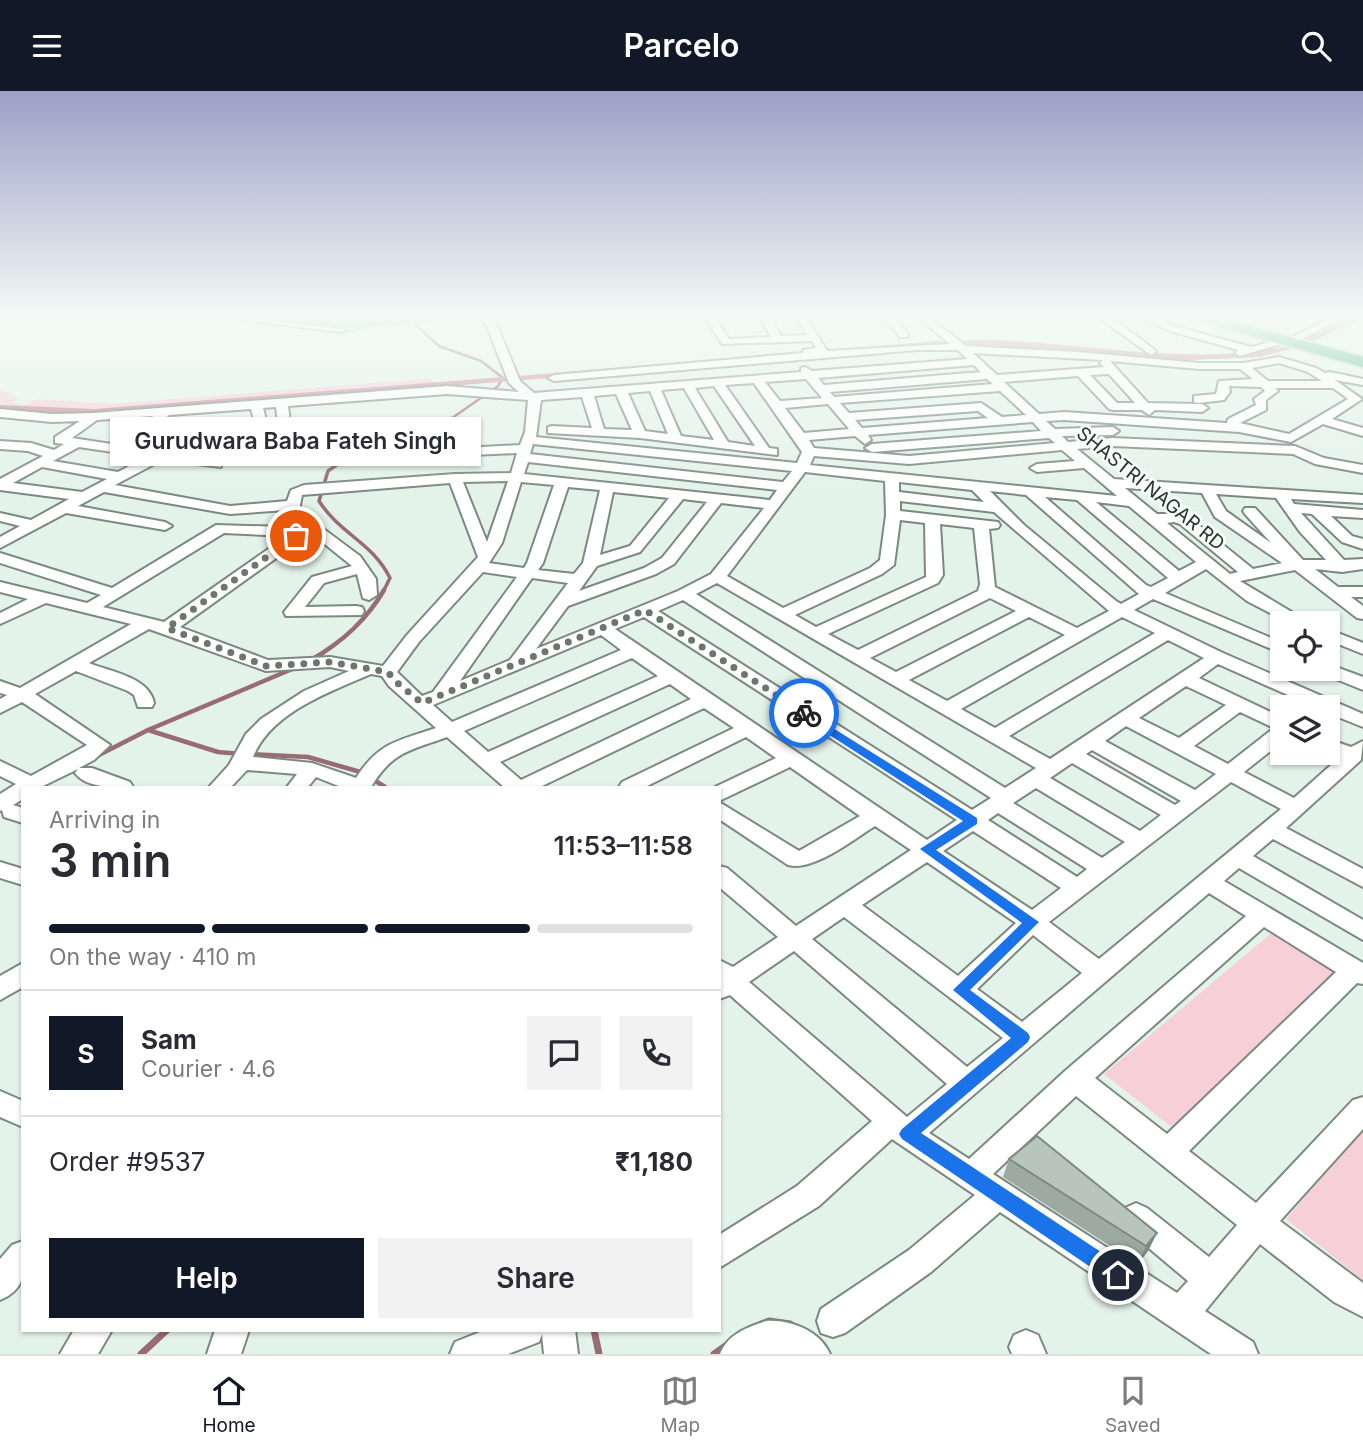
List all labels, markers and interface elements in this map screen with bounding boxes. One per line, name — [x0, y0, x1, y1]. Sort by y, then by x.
text: Parcelo — [623, 26, 740, 65]
icon: menu — [28, 27, 66, 65]
icon: search — [1297, 27, 1335, 65]
callout: Gurudwara Baba Fateh Singh — [110, 417, 481, 466]
street label: SHASTRI NAGAR RD — [1072, 422, 1229, 555]
text: Gurudwara Baba Fateh Singh — [134, 427, 457, 455]
pin — [266, 506, 326, 566]
icon: bag — [277, 517, 315, 555]
map controls — [1270, 611, 1340, 765]
button: locate — [1270, 611, 1340, 681]
courier — [769, 678, 839, 748]
icon: bike — [785, 694, 823, 732]
button: layers — [1270, 695, 1340, 765]
text: Arriving in — [49, 806, 160, 834]
text: 11:53–11:58 — [554, 830, 693, 861]
text: 3 min — [49, 832, 171, 888]
text: On the way · 410 m — [49, 943, 256, 971]
button: chat — [527, 1016, 601, 1090]
button: phone — [619, 1016, 693, 1090]
text: Sam — [141, 1024, 197, 1055]
text: S — [77, 1038, 95, 1069]
text: Courier · 4.6 — [141, 1055, 276, 1083]
text: Order #9537 — [49, 1146, 206, 1177]
text: ₹1,180 — [615, 1146, 693, 1177]
button: Help — [49, 1238, 364, 1318]
button: Share — [378, 1238, 693, 1318]
pin — [1088, 1245, 1148, 1305]
icon: home — [1099, 1256, 1137, 1294]
tab: Home — [202, 1372, 256, 1437]
tab: Map — [661, 1372, 700, 1437]
tab: Saved — [1105, 1372, 1161, 1437]

